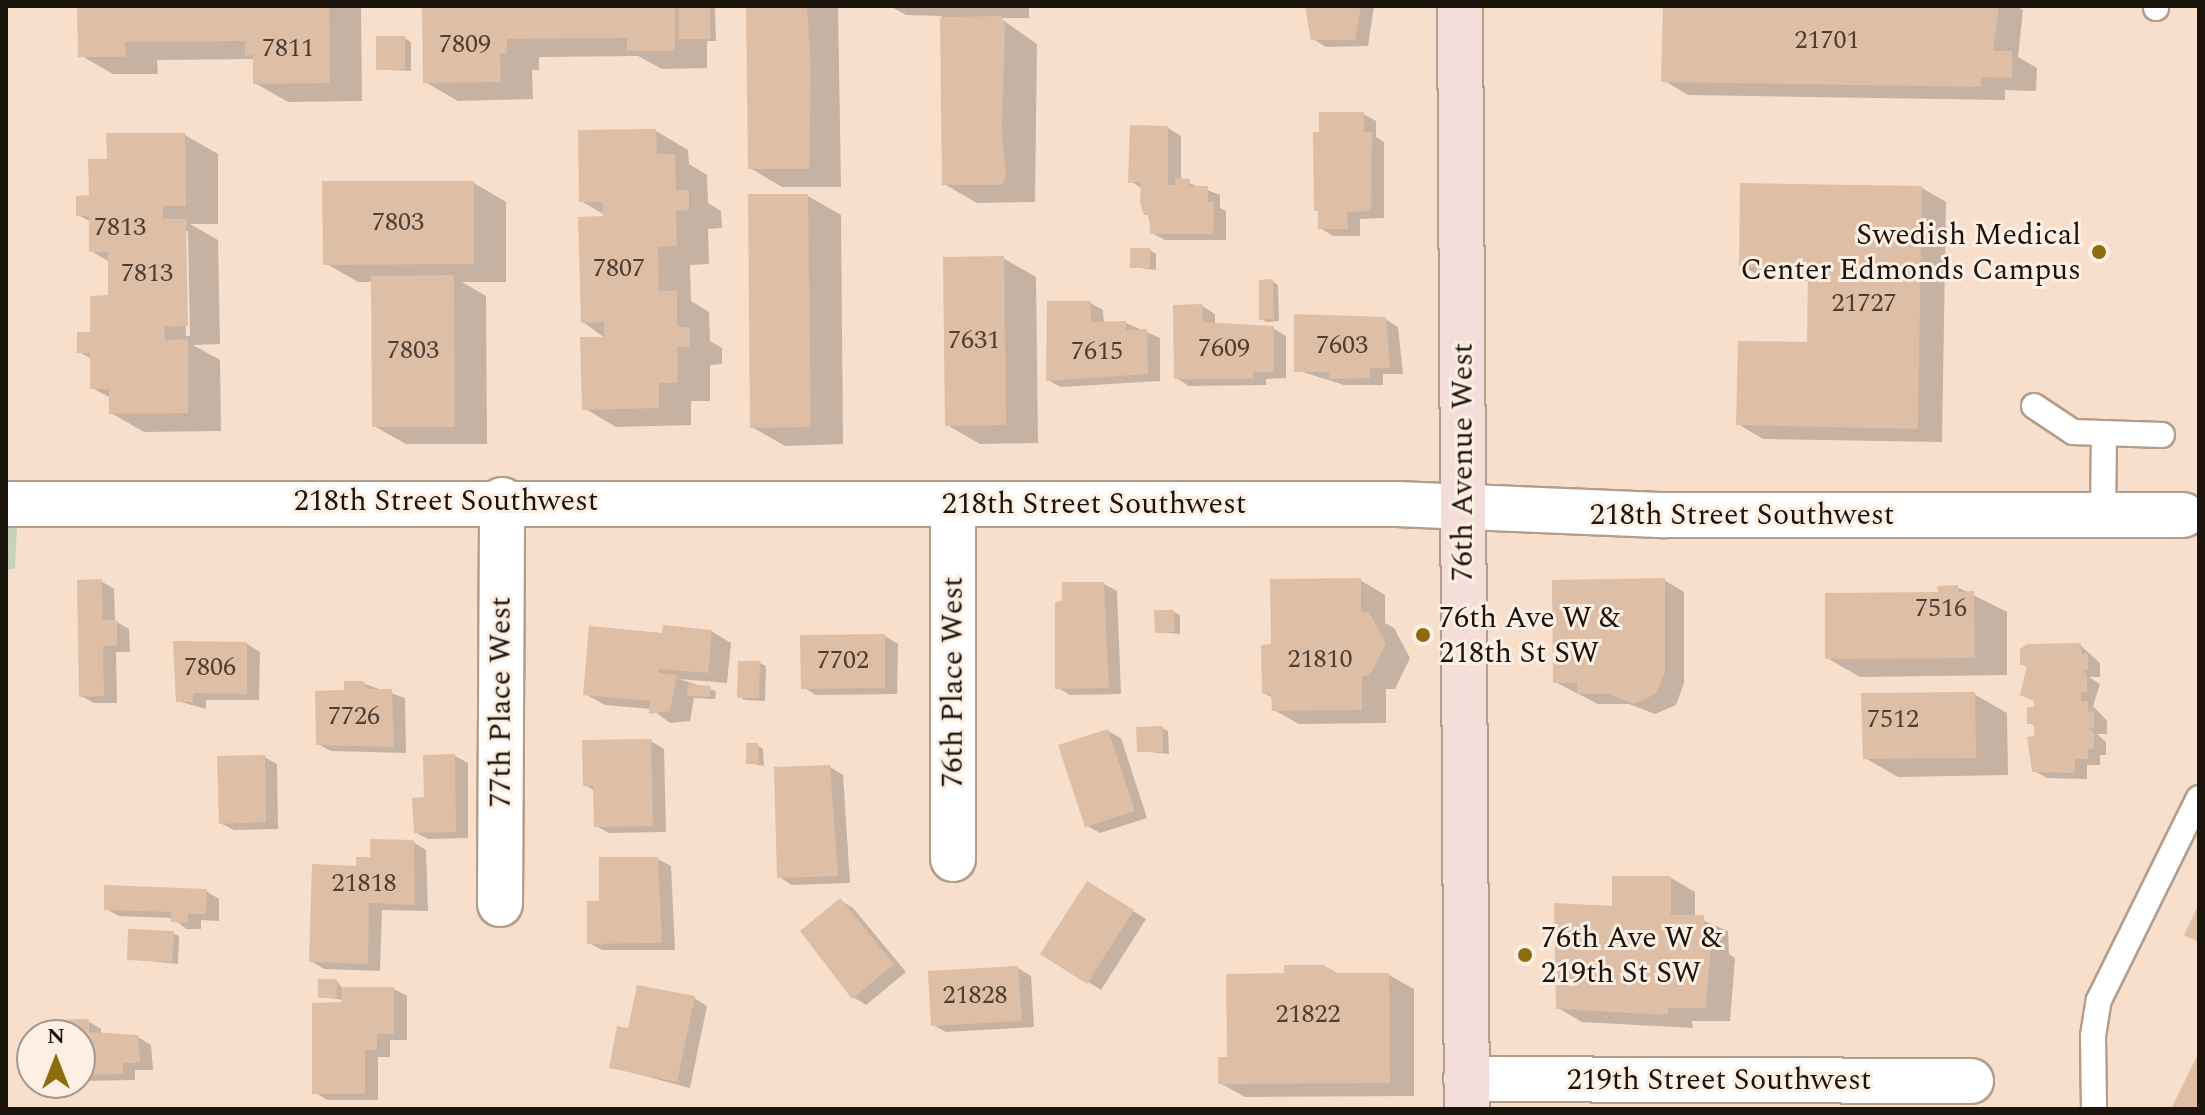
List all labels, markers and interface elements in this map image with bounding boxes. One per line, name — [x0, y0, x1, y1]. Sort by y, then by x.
house number: 21701 — [1795, 25, 1859, 57]
house number: 7809 — [439, 29, 491, 61]
house number: 7811 — [262, 33, 314, 65]
house number: 7803 — [372, 207, 424, 239]
house number: 7813 — [94, 212, 146, 244]
place label: Swedish Medical Center Edmonds Campus — [1741, 217, 2081, 288]
marker: Swedish Medical Center Edmonds Campus — [2088, 241, 2110, 263]
house number: 7807 — [593, 253, 645, 285]
house number: 7813 — [121, 258, 173, 290]
house number: 21727 — [1832, 288, 1896, 320]
house number: 7631 — [948, 325, 1000, 357]
house number: 7603 — [1316, 330, 1368, 362]
house number: 7609 — [1198, 333, 1250, 365]
house number: 7803 — [387, 335, 439, 367]
house number: 7615 — [1071, 336, 1123, 368]
street label: 76th Avenue West — [1445, 343, 1481, 581]
street label: 218th Street Southwest — [294, 483, 598, 519]
street label: 218th Street Southwest — [942, 486, 1246, 522]
street label: 218th Street Southwest — [1590, 497, 1894, 533]
street label: 76th Place West — [935, 576, 971, 788]
house number: 7516 — [1915, 593, 1967, 625]
street label: 77th Place West — [483, 596, 519, 808]
place label: 76th Ave W & 218th St SW — [1439, 600, 1620, 670]
marker: 76th Ave W & 218th St SW — [1414, 626, 1432, 644]
house number: 21810 — [1288, 644, 1352, 676]
house number: 7702 — [817, 645, 869, 677]
house number: 7806 — [184, 652, 236, 684]
house number: 7726 — [328, 701, 380, 733]
house number: 7512 — [1867, 704, 1919, 736]
house number: 21818 — [332, 868, 396, 900]
place label: 76th Ave W & 219th St SW — [1541, 920, 1722, 990]
marker: 76th Ave W & 219th St SW — [1516, 946, 1534, 964]
house number: 21828 — [943, 980, 1007, 1012]
house number: 21822 — [1276, 999, 1340, 1031]
north arrow — [16, 1019, 96, 1099]
text: N — [47, 1020, 65, 1053]
street label: 219th Street Southwest — [1567, 1062, 1871, 1098]

